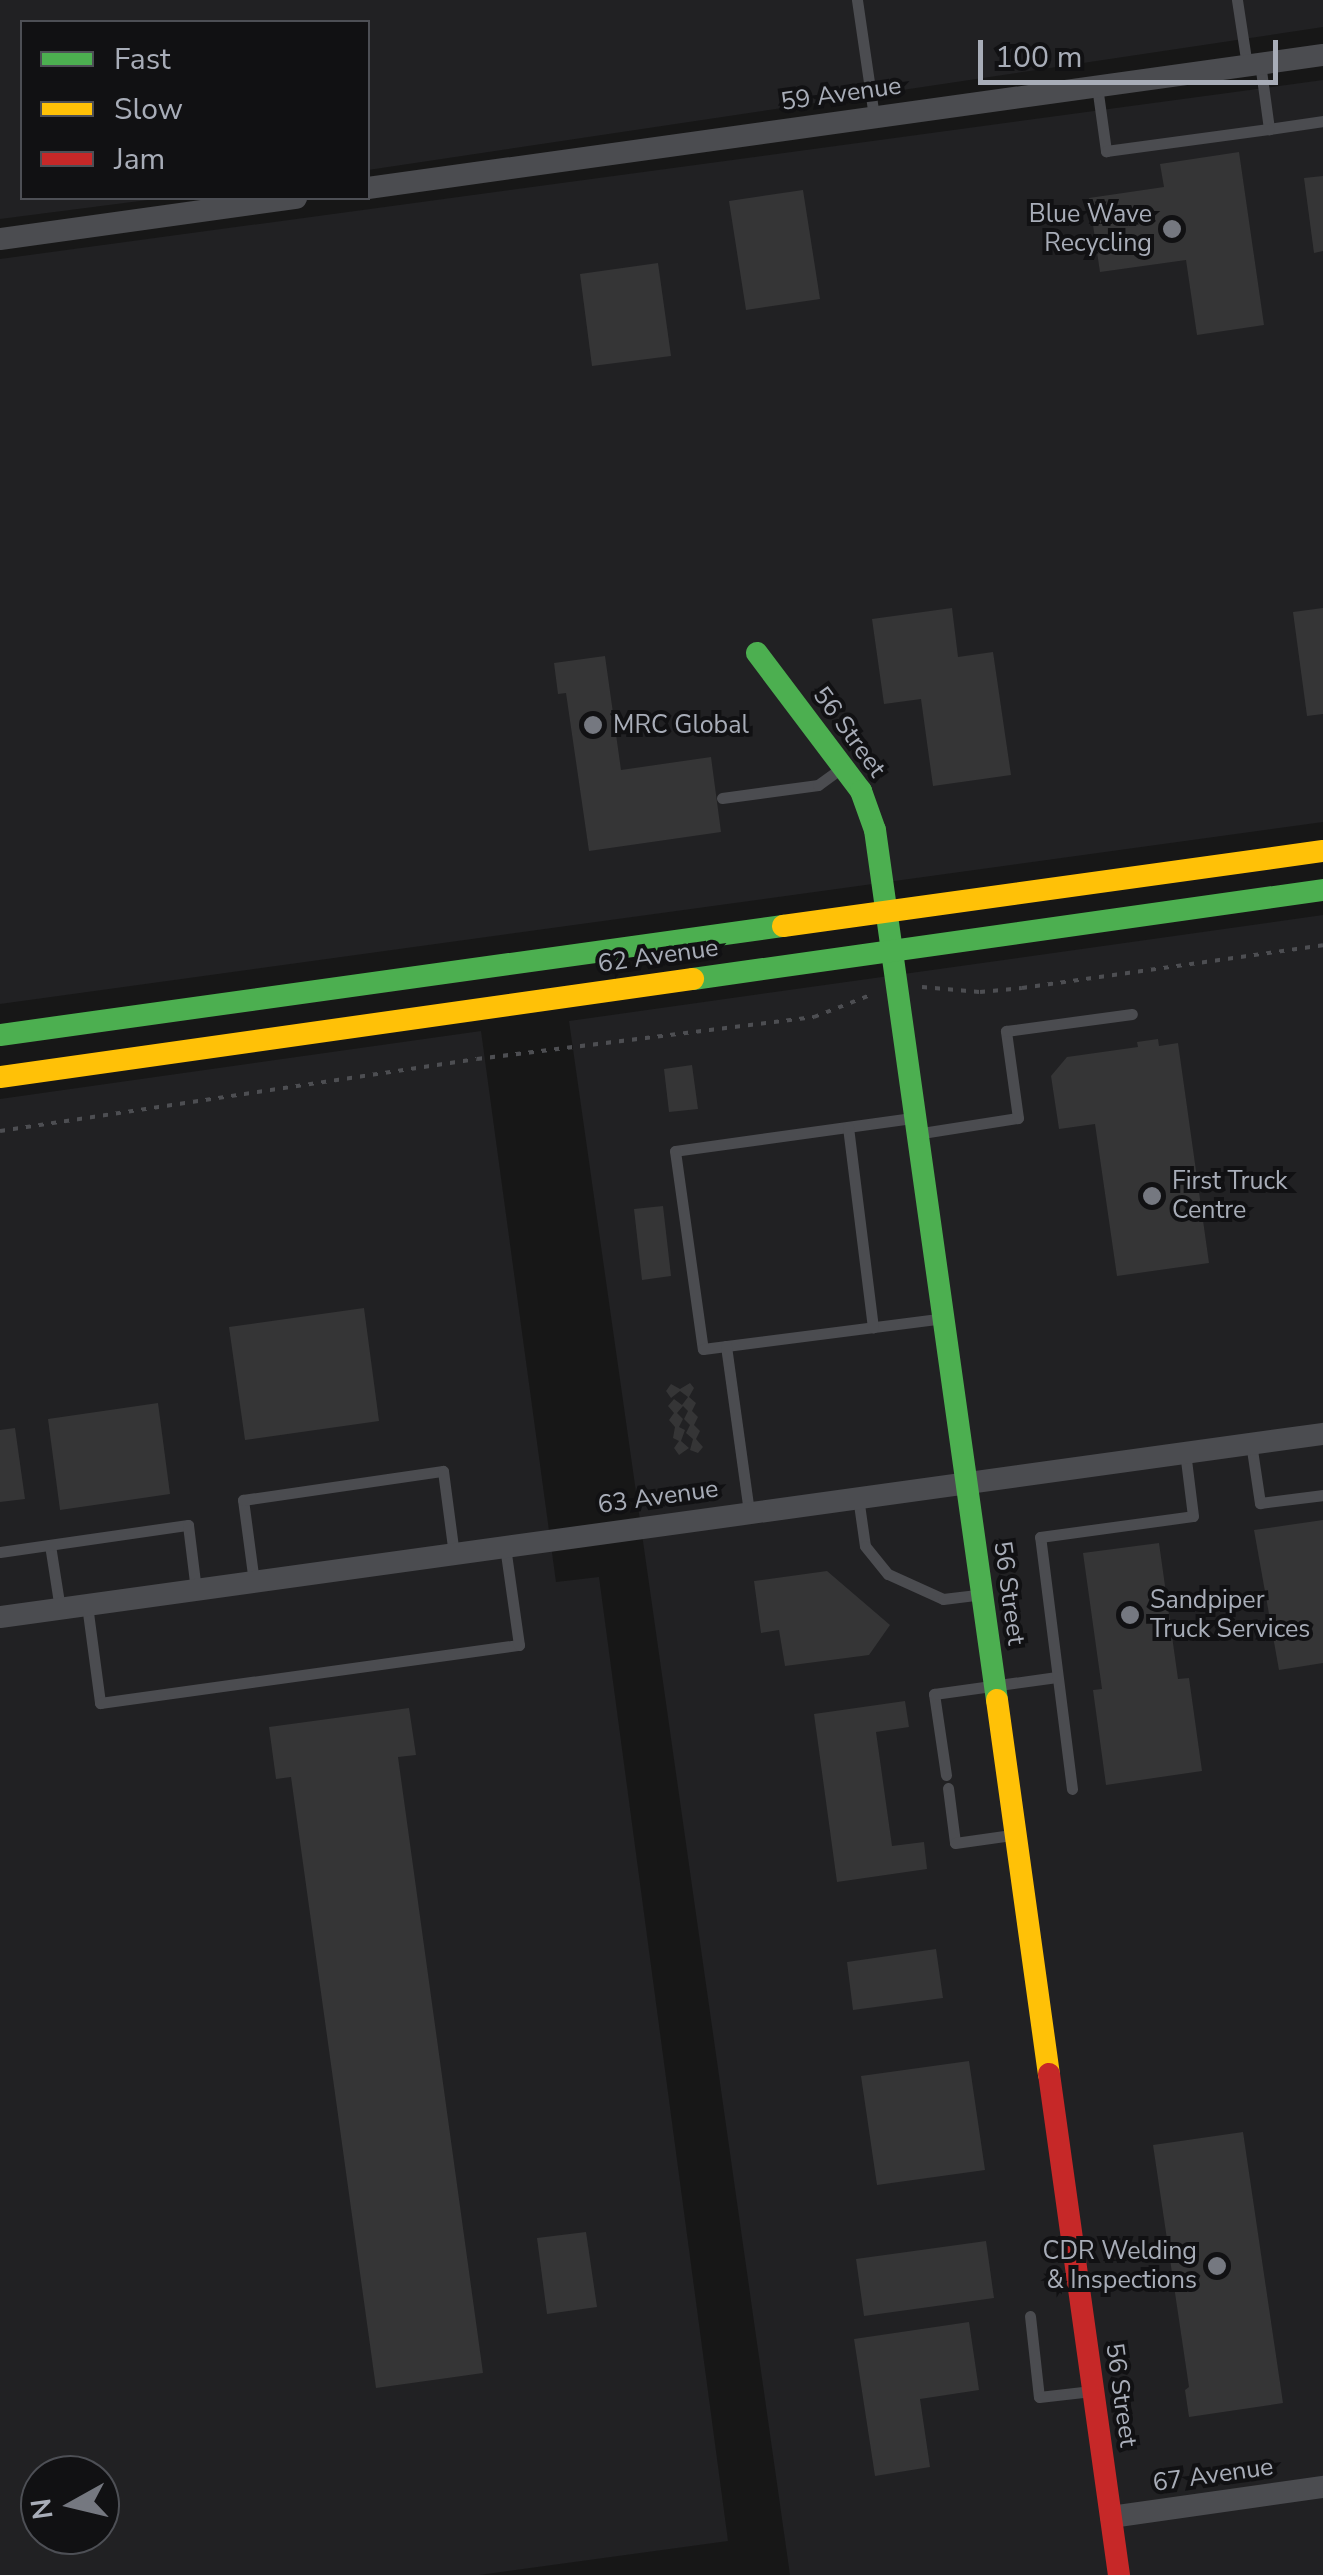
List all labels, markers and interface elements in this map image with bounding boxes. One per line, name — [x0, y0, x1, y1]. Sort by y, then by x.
legend — [20, 20, 370, 200]
scale bar — [983, 20, 1283, 82]
text: 100 m — [995, 37, 1082, 78]
text: Fast — [114, 39, 171, 80]
street label: 59 Avenue — [779, 71, 903, 117]
text: Slow — [114, 89, 183, 130]
text: Jam — [114, 139, 165, 180]
place label: Blue Wave Recycling — [1029, 200, 1152, 259]
marker: Blue Wave Recycling — [1161, 218, 1183, 240]
street label: 56 Street — [806, 681, 892, 783]
place label: MRC Global — [613, 710, 749, 740]
marker: MRC Global — [582, 714, 604, 736]
street label: 62 Avenue — [596, 933, 720, 979]
place label: First Truck Centre — [1172, 1167, 1288, 1226]
marker: First Truck Centre — [1141, 1185, 1163, 1207]
street label: 63 Avenue — [596, 1474, 720, 1520]
street label: 56 Street — [987, 1539, 1031, 1647]
place label: Sandpiper Truck Services — [1150, 1586, 1310, 1645]
marker: Sandpiper Truck Services — [1119, 1604, 1141, 1626]
place label: CDR Welding & Inspections — [1043, 2237, 1197, 2296]
marker: CDR Welding & Inspections — [1206, 2255, 1228, 2277]
street label: 56 Street — [1099, 2341, 1143, 2449]
street label: 67 Avenue — [1151, 2452, 1275, 2498]
north arrow — [20, 2455, 120, 2555]
text: N — [22, 2496, 63, 2522]

